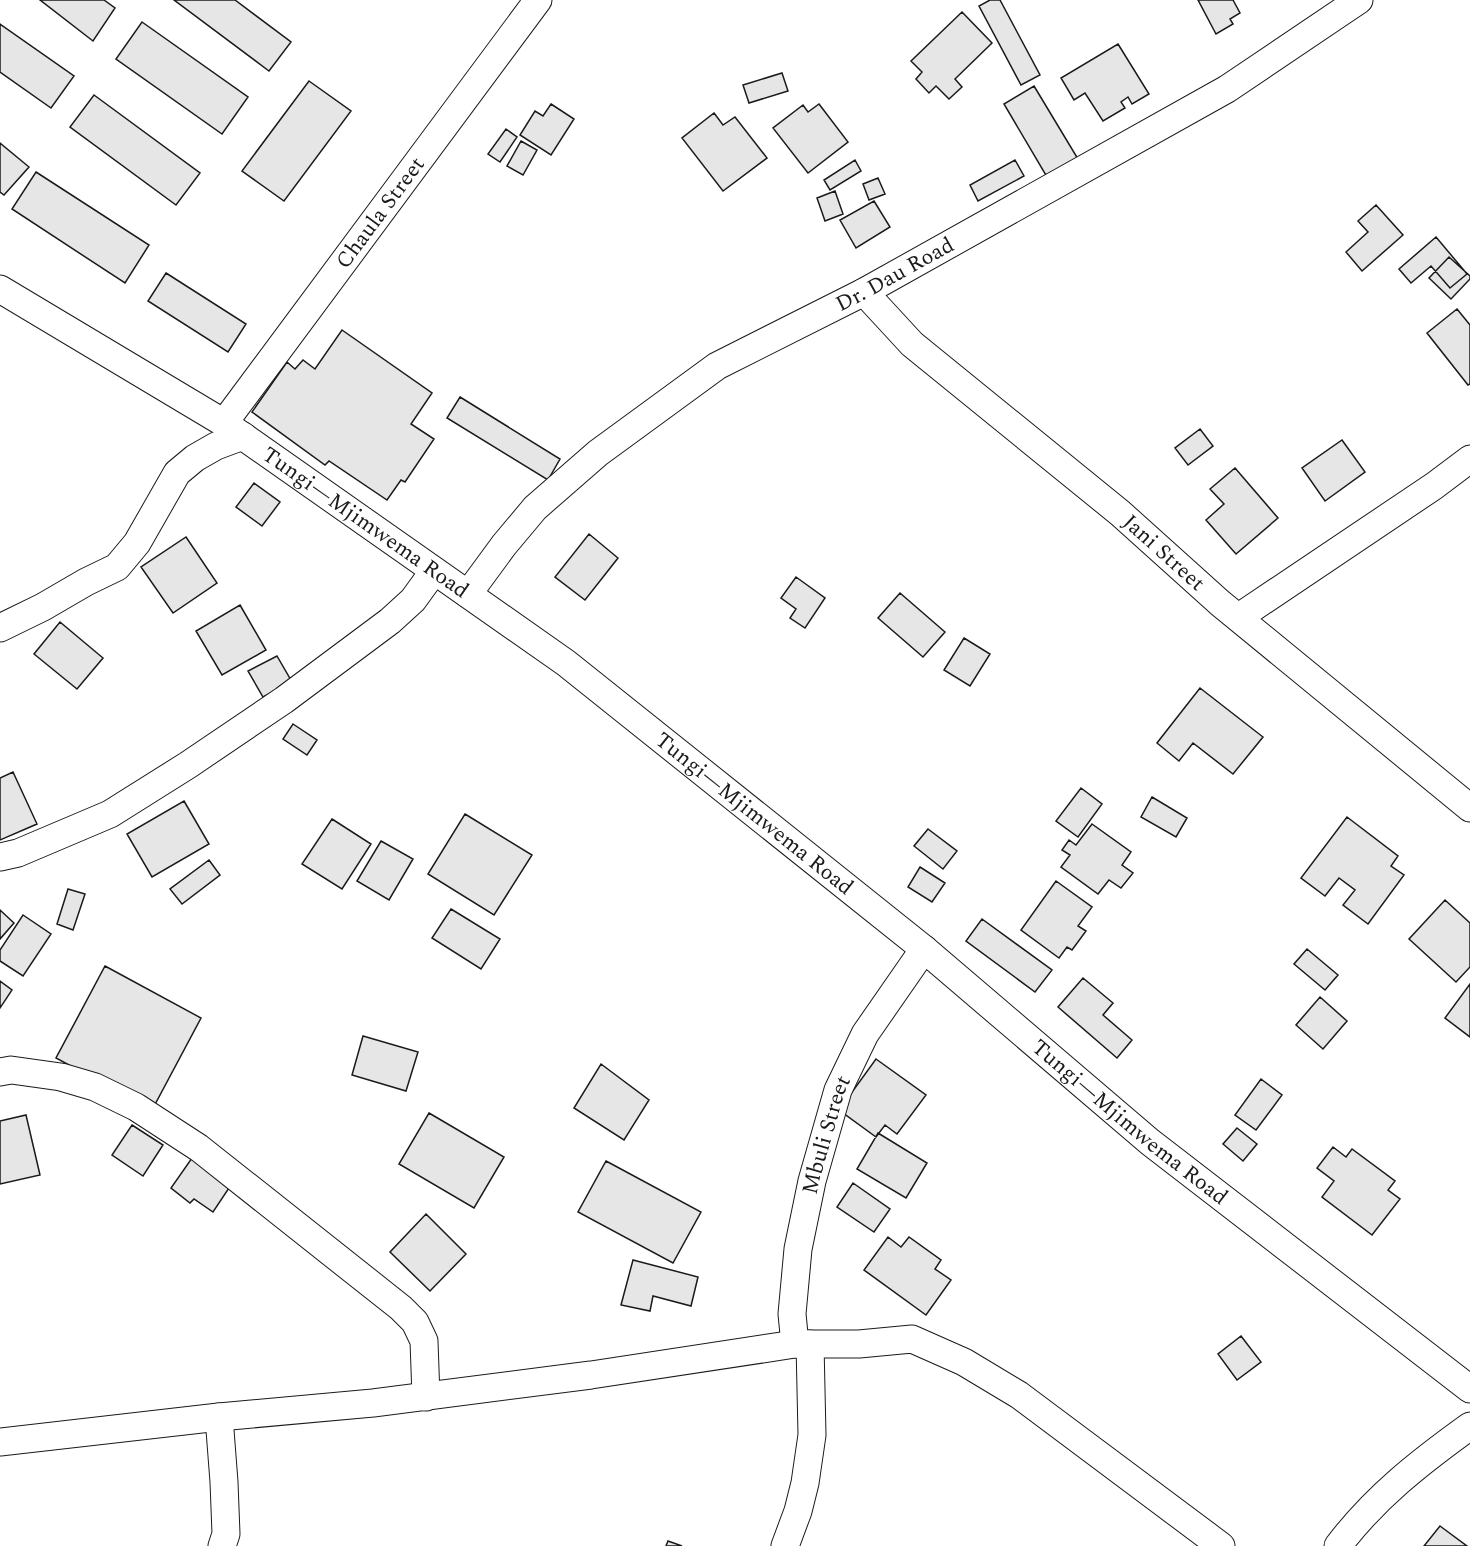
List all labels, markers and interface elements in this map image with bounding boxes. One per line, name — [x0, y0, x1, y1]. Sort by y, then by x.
street label: Chaula Street — [327, 150, 433, 276]
street label: Dr. Dau Road — [830, 228, 960, 320]
street label: Tungi—Mjimwema Road — [255, 438, 476, 607]
street label: Jani Street — [1115, 506, 1213, 599]
street label: Tungi—Mjimwema Road — [648, 724, 861, 903]
street label: Tungi—Mjimwema Road — [1024, 1031, 1235, 1213]
street label: Mbuli Street — [793, 1069, 859, 1197]

